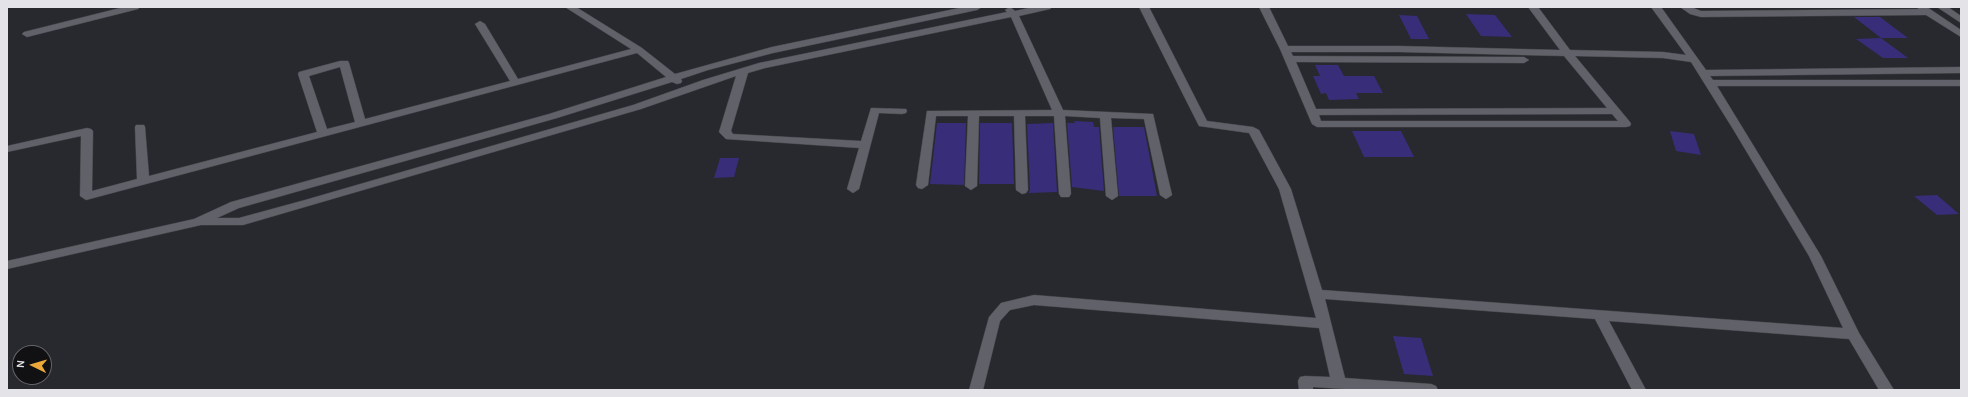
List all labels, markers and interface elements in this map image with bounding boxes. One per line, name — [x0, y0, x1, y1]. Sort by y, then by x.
north arrow — [12, 345, 52, 385]
text: N — [14, 360, 27, 369]

